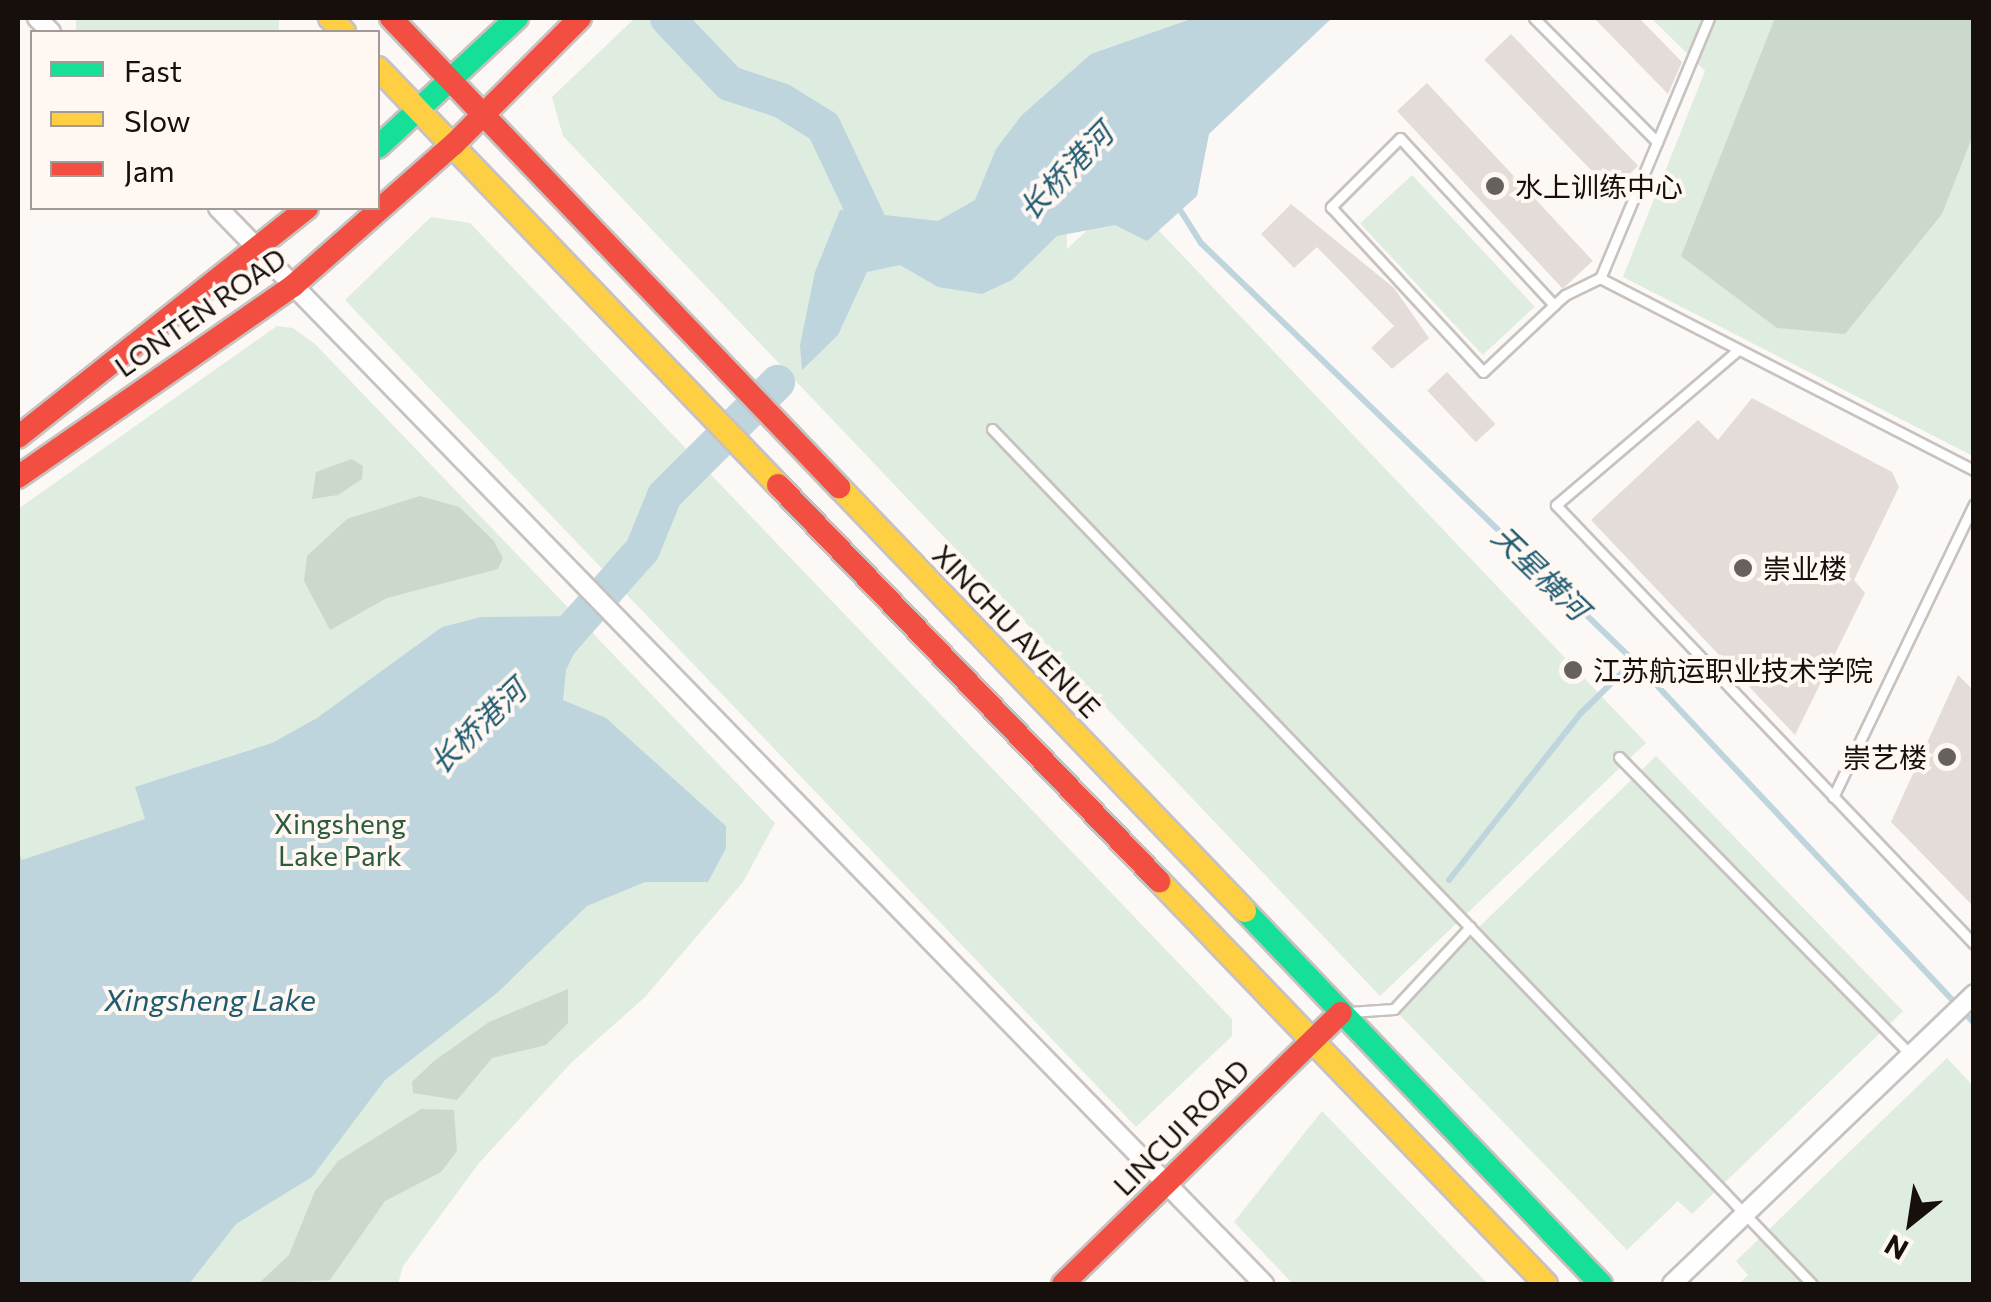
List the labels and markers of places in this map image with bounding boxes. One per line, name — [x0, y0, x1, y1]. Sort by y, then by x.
place label: 水上训练中心 — [1515, 169, 1683, 203]
marker: 水上训练中心 — [1484, 175, 1506, 197]
place label: 崇业楼 — [1763, 551, 1847, 585]
marker: 崇业楼 — [1732, 557, 1754, 579]
place label: 江苏航运职业技术学院 — [1593, 653, 1873, 687]
marker: 江苏航运职业技术学院 — [1562, 659, 1584, 681]
place label: 崇艺楼 — [1843, 740, 1927, 774]
marker: 崇艺楼 — [1936, 746, 1958, 768]

